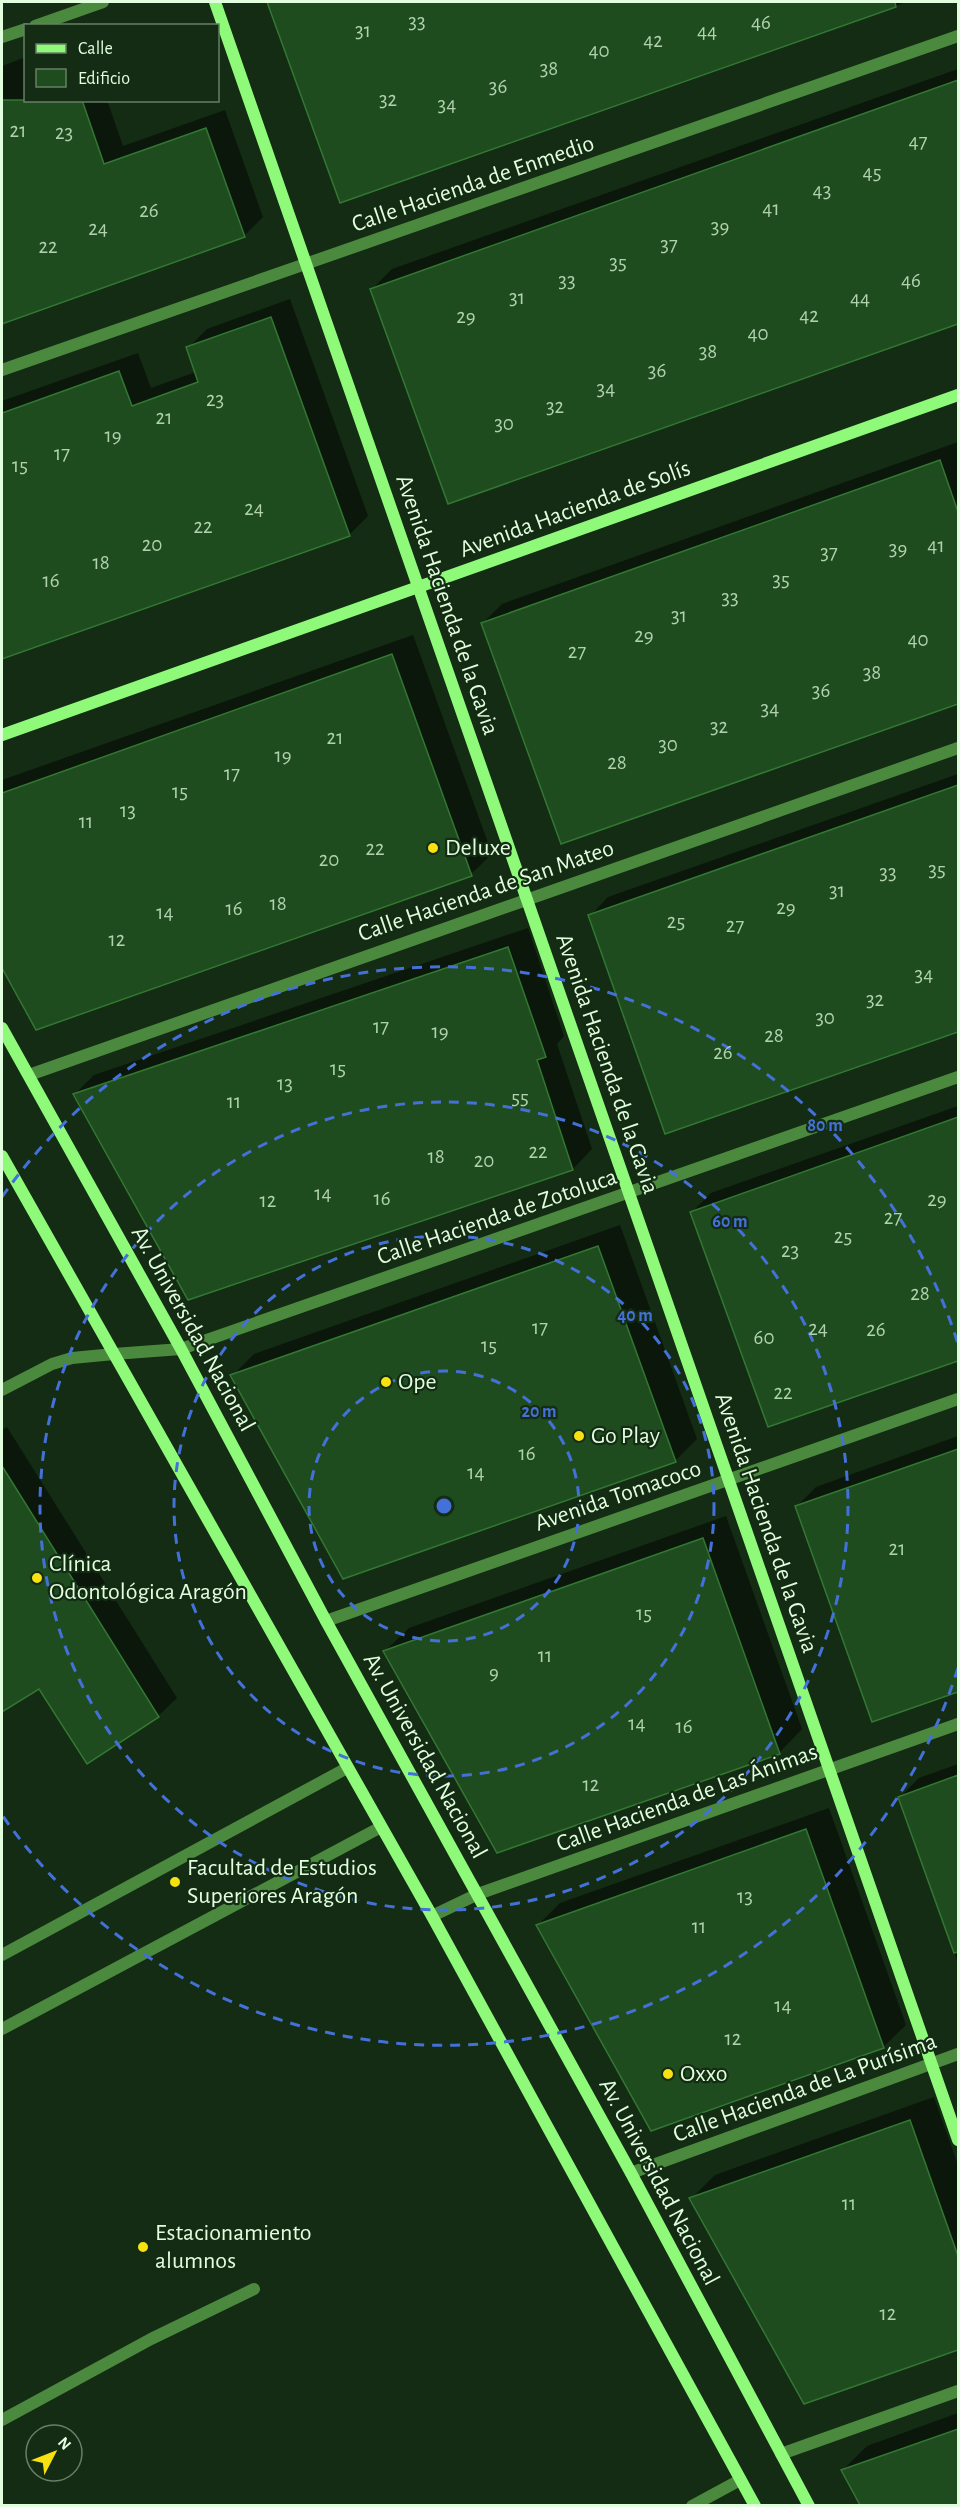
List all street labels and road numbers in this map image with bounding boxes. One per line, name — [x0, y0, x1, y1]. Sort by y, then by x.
street label: Calle Hacienda de Enmedio — [349, 131, 597, 237]
street label: Avenida Hacienda de Solís — [456, 456, 694, 562]
street label: Avenida Hacienda de la Gavia — [391, 472, 503, 738]
street label: Calle Hacienda de San Mateo — [355, 836, 617, 946]
street label: Avenida Hacienda de la Gavia — [551, 931, 663, 1197]
street label: Calle Hacienda de Zotoluca — [374, 1165, 620, 1269]
street label: Av. Universidad Nacional — [127, 1222, 259, 1436]
street label: Avenida Hacienda de la Gavia — [710, 1390, 822, 1656]
street label: Avenida Tomacoco — [532, 1456, 704, 1536]
street label: Av. Universidad Nacional — [359, 1649, 491, 1863]
street label: Calle Hacienda de Las Ánimas — [553, 1738, 821, 1856]
street label: Calle Hacienda de La Purísima — [670, 2029, 940, 2147]
street label: Av. Universidad Nacional — [594, 2075, 724, 2289]

